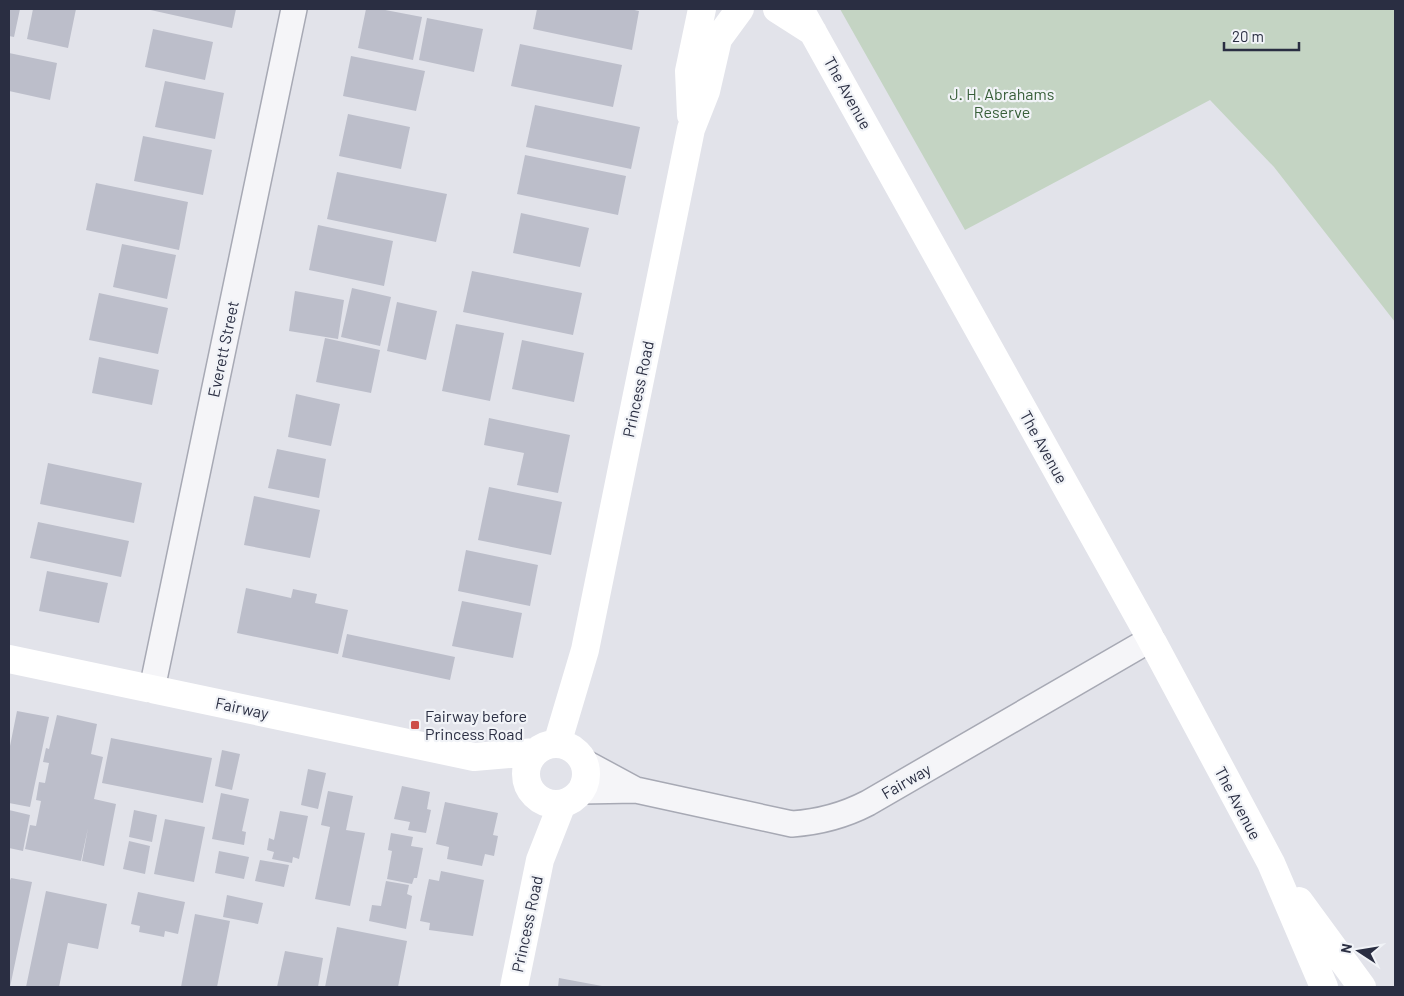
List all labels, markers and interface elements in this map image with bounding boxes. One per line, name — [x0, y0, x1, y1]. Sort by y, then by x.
scale bar — [1224, 20, 1299, 52]
text: 20 m — [1232, 27, 1264, 45]
street label: The Avenue — [821, 53, 876, 132]
park label: J. H. Abrahams Reserve — [950, 84, 1054, 121]
street label: Everett Street — [203, 299, 242, 399]
street label: Princess Road — [618, 339, 657, 439]
street label: The Avenue — [1017, 407, 1072, 486]
street label: Fairway — [214, 693, 271, 723]
place label: Fairway before Princess Road — [425, 706, 527, 743]
marker: Fairway before Princess Road — [409, 719, 421, 731]
street label: Fairway — [878, 759, 934, 802]
street label: The Avenue — [1211, 763, 1266, 843]
street label: Princess Road — [507, 874, 546, 974]
north arrow — [1334, 926, 1384, 976]
text: N — [1337, 942, 1355, 955]

